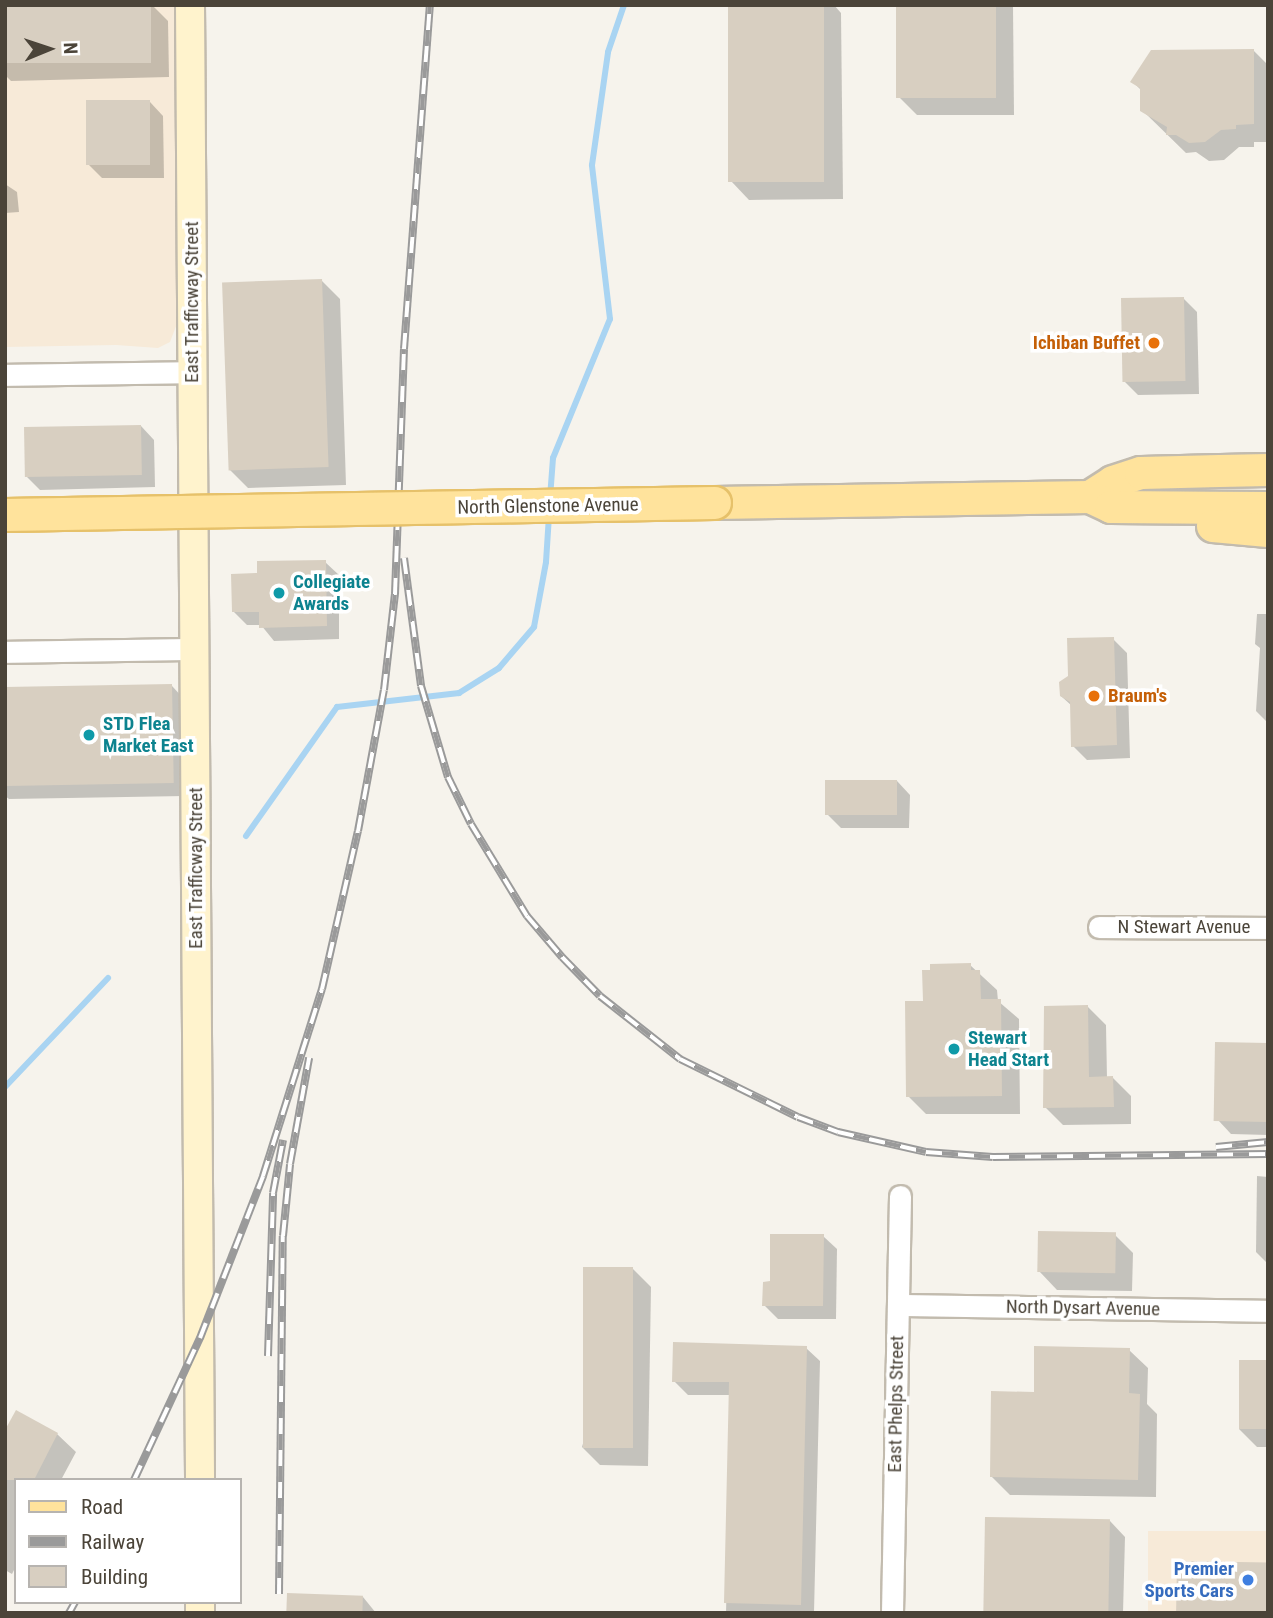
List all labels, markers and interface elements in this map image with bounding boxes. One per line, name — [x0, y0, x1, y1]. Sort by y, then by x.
north arrow — [14, 14, 84, 84]
text: N — [59, 42, 82, 54]
street label: East Trafficway Street — [181, 221, 203, 383]
place label: Ichiban Buffet — [1033, 332, 1140, 354]
marker: Ichiban Buffet — [1146, 335, 1162, 351]
street label: North Glenstone Avenue — [457, 493, 639, 519]
place label: Collegiate Awards — [293, 571, 370, 615]
marker: Collegiate Awards — [271, 585, 287, 601]
place label: Braum's — [1108, 685, 1167, 707]
marker: Braum's — [1086, 688, 1102, 704]
place label: STD Flea Market East — [103, 713, 194, 757]
marker: STD Flea Market East — [81, 727, 97, 743]
street label: East Trafficway Street — [185, 787, 207, 949]
street label: N Stewart Avenue — [1118, 916, 1250, 938]
place label: Stewart Head Start — [968, 1027, 1049, 1071]
marker: Stewart Head Start — [946, 1041, 962, 1057]
street label: North Dysart Avenue — [1006, 1295, 1160, 1321]
street label: East Phelps Street — [883, 1335, 909, 1473]
legend — [14, 1478, 242, 1604]
text: Road — [81, 1495, 123, 1519]
text: Railway — [81, 1530, 144, 1554]
place label: Premier Sports Cars — [1145, 1558, 1234, 1602]
text: Building — [81, 1565, 148, 1589]
marker: Premier Sports Cars — [1240, 1572, 1256, 1588]

